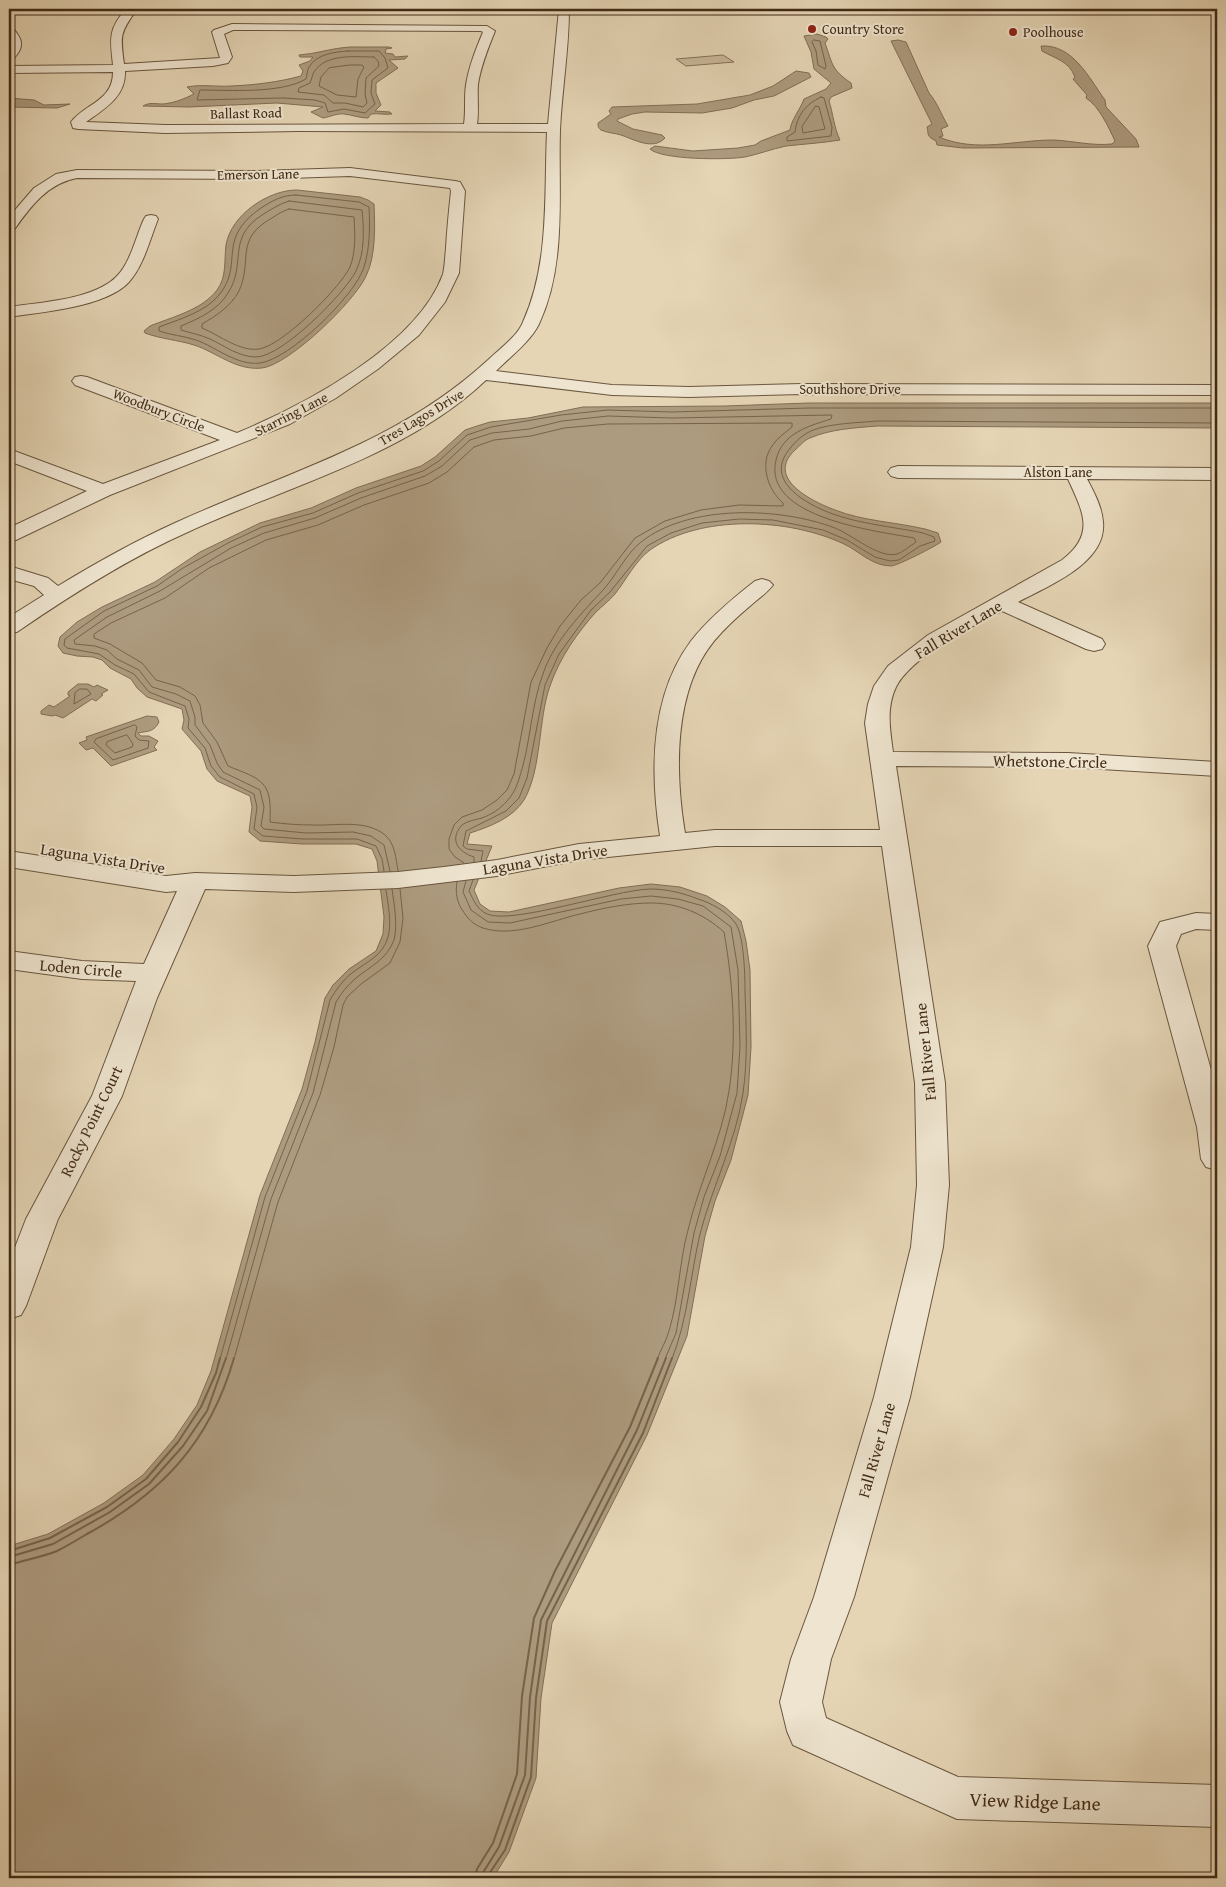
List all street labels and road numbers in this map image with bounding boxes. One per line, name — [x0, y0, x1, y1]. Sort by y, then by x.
street label: Ballast Road — [210, 102, 283, 124]
street label: Emerson Lane — [217, 163, 300, 185]
street label: Southshore Drive — [799, 379, 901, 399]
street label: Woodbury Circle — [110, 383, 208, 437]
street label: Tres Lagos Drive — [375, 383, 468, 450]
street label: Starring Lane — [251, 387, 331, 441]
street label: Alston Lane — [1024, 462, 1093, 482]
street label: Fall River Lane — [910, 593, 1006, 665]
street label: Whetstone Circle — [993, 748, 1107, 774]
street label: Laguna Vista Drive — [39, 836, 167, 880]
street label: Laguna Vista Drive — [481, 837, 609, 881]
street label: Loden Circle — [39, 952, 123, 984]
street label: Fall River Lane — [908, 1002, 942, 1102]
street label: Rocky Point Court — [54, 1061, 128, 1181]
street label: Fall River Lane — [851, 1400, 901, 1500]
street label: View Ridge Lane — [969, 1785, 1101, 1817]

